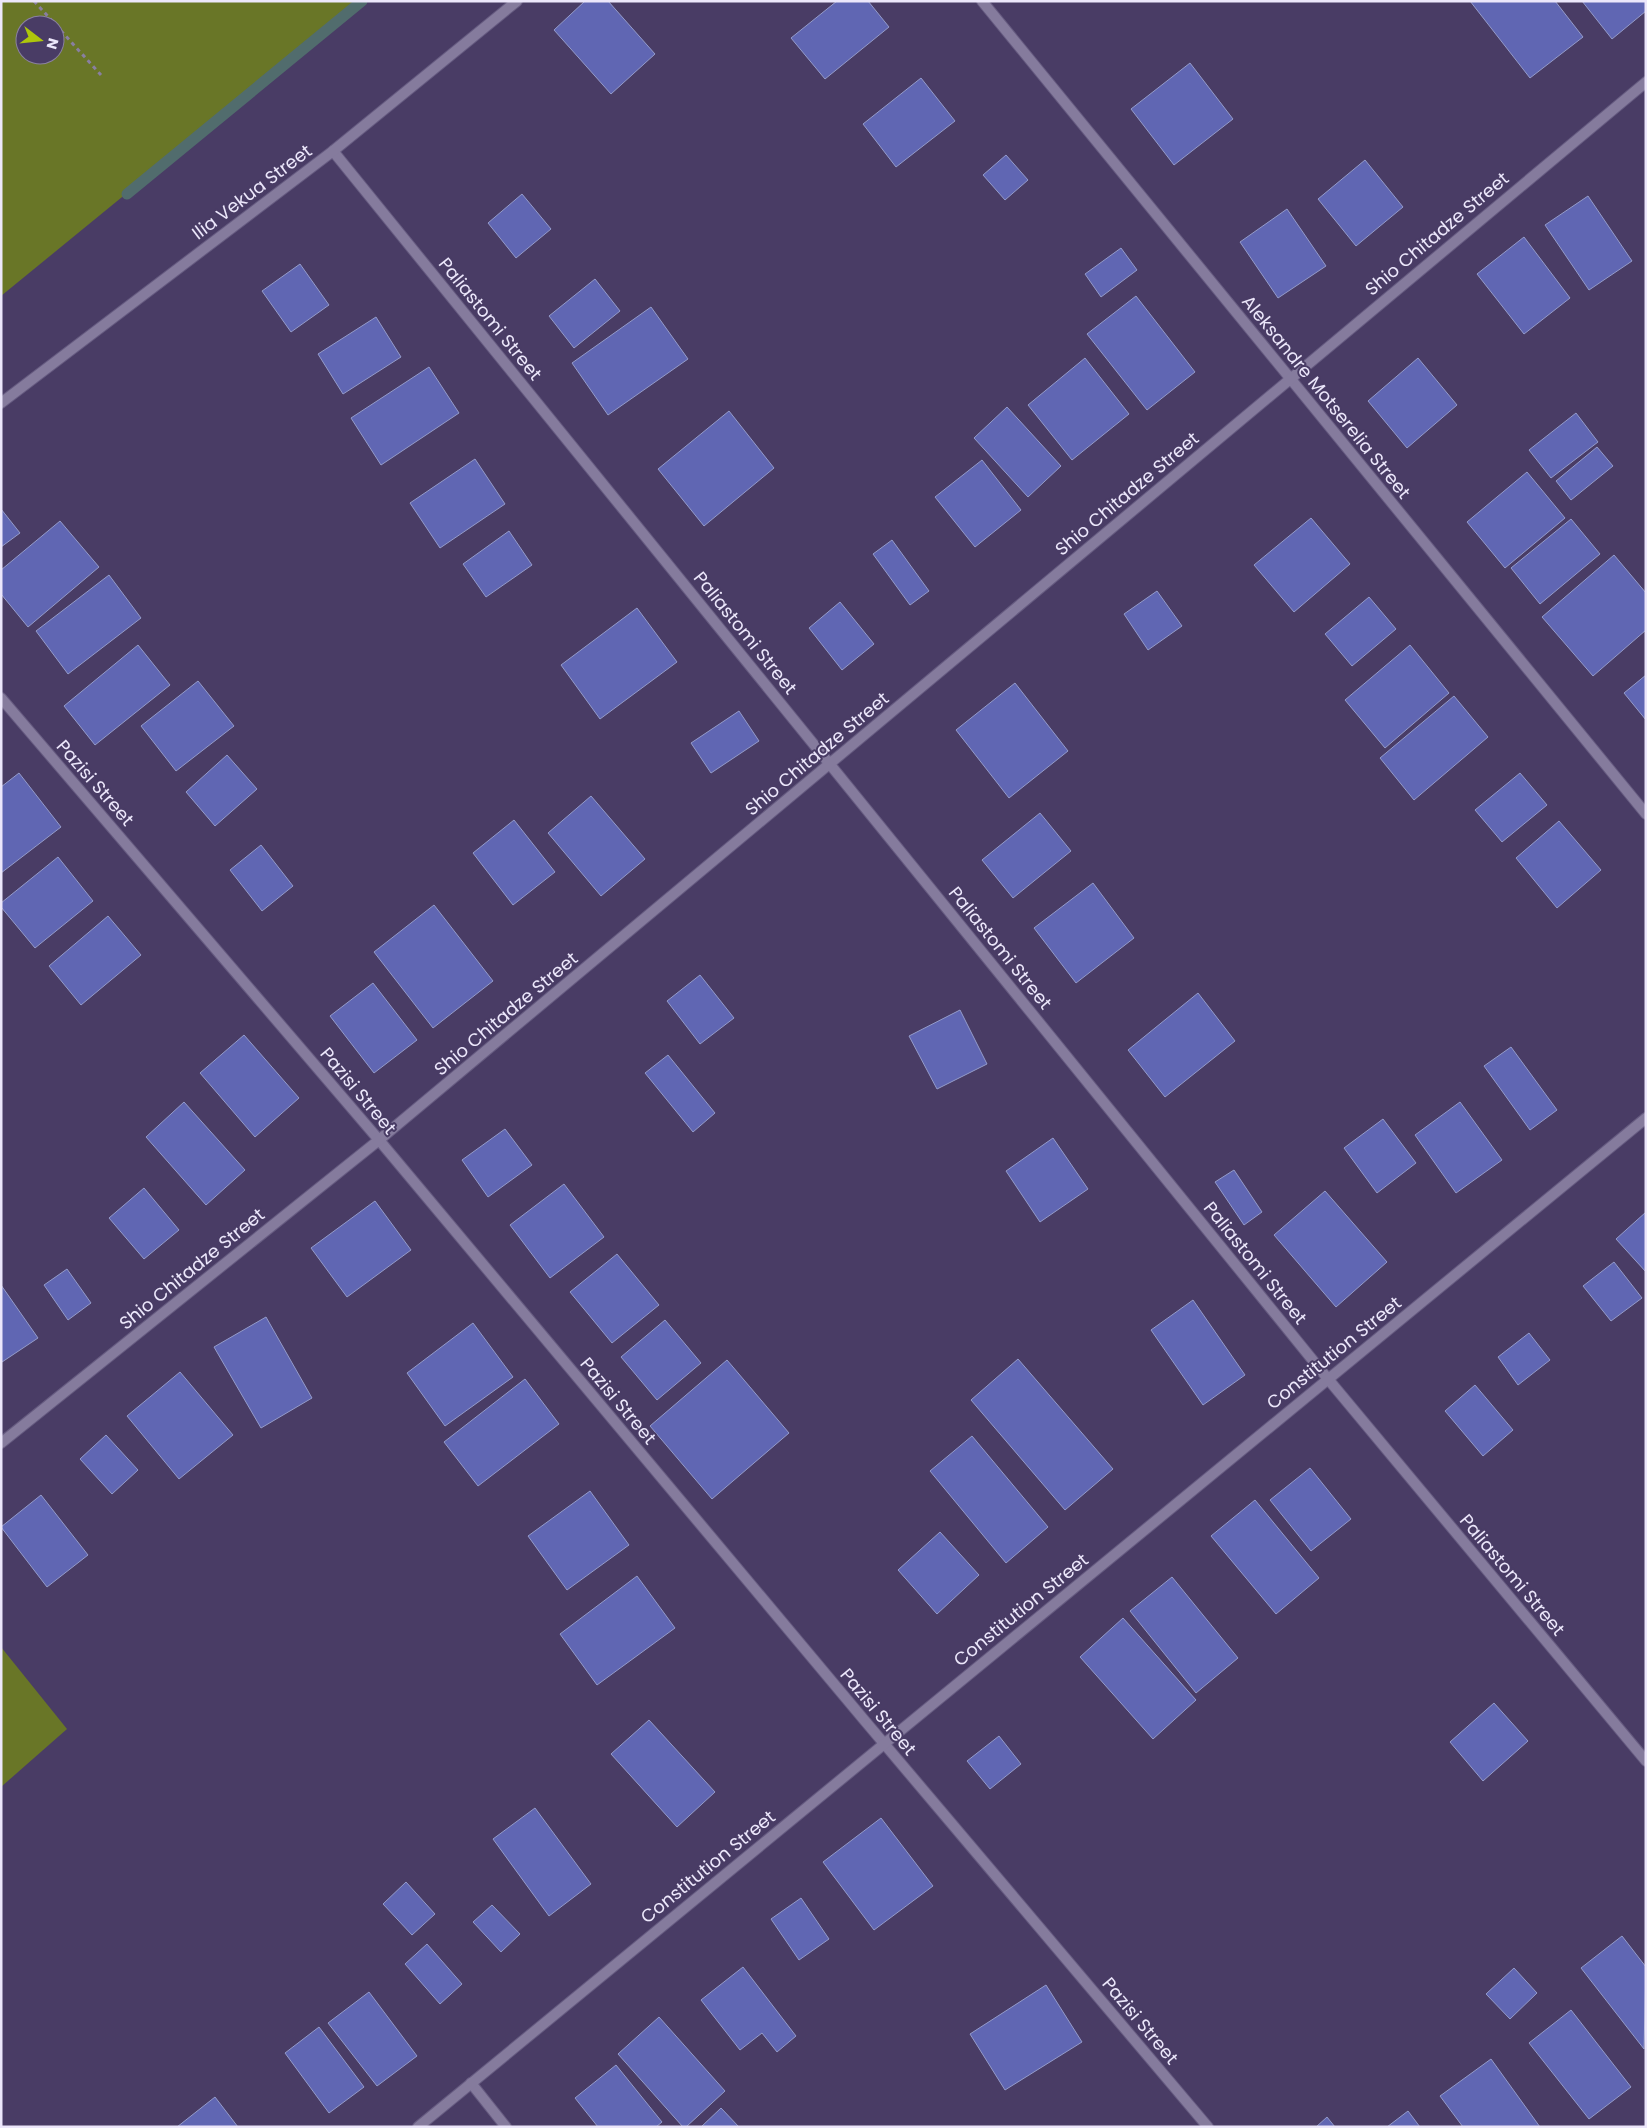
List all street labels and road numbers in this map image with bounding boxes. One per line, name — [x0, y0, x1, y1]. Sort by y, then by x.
street label: Ilia Vekua Street — [187, 138, 317, 245]
street label: Shio Chitadze Street — [1360, 166, 1514, 301]
street label: Paliastomi Street — [433, 252, 548, 385]
street label: Aleksandre Motserelia Street — [1236, 290, 1416, 504]
street label: Shio Chitadze Street — [1050, 426, 1204, 561]
street label: Paliastomi Street — [688, 566, 803, 699]
street label: Shio Chitadze Street — [740, 686, 894, 821]
street label: Pazisi Street — [51, 734, 140, 831]
street label: Paliastomi Street — [943, 881, 1058, 1014]
street label: Shio Chitadze Street — [429, 946, 583, 1081]
street label: Pazisi Street — [315, 1042, 402, 1140]
street label: Paliastomi Street — [1198, 1196, 1313, 1329]
street label: Shio Chitadze Street — [114, 1202, 270, 1335]
street label: Constitution Street — [1261, 1290, 1406, 1415]
street label: Pazisi Street — [575, 1352, 662, 1450]
street label: Paliastomi Street — [1454, 1509, 1571, 1641]
street label: Constitution Street — [948, 1547, 1093, 1672]
street label: Pazisi Street — [835, 1663, 922, 1761]
street label: Constitution Street — [635, 1804, 780, 1929]
street label: Pazisi Street — [1097, 1972, 1184, 2070]

